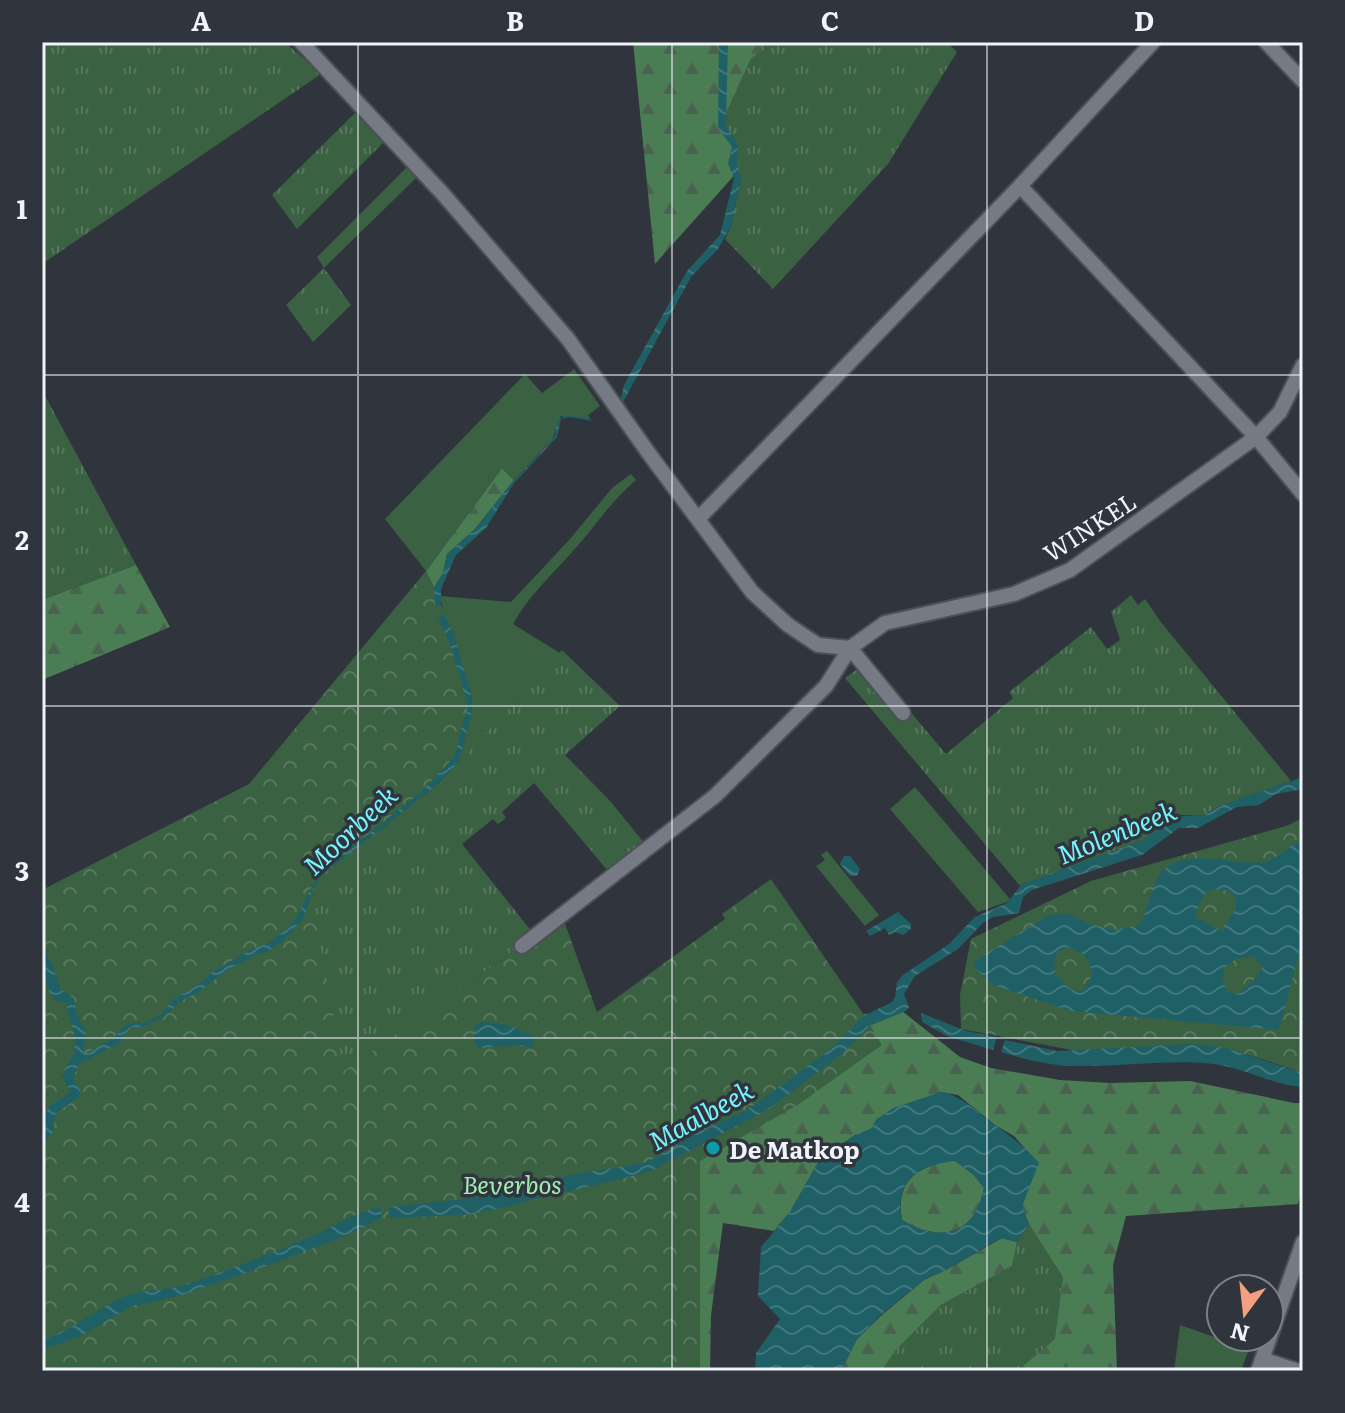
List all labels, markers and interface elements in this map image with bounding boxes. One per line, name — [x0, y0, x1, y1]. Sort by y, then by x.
text: A — [191, 0, 211, 39]
text: B — [506, 0, 524, 39]
text: C — [821, 0, 839, 39]
text: D — [1134, 0, 1154, 39]
text: 1 — [17, 188, 28, 227]
street label: WINKEL — [1036, 483, 1142, 569]
text: 2 — [15, 519, 29, 558]
water label: Moorbeek — [293, 775, 405, 883]
water label: Molenbeek — [1051, 789, 1182, 873]
text: 3 — [15, 850, 29, 889]
water label: Maalbeek — [641, 1069, 760, 1159]
place label: De Matkop — [729, 1131, 860, 1166]
marker: De Matkop — [704, 1139, 722, 1157]
park label: Beverbos — [462, 1166, 562, 1201]
text: 4 — [14, 1181, 30, 1220]
north arrow — [1205, 1273, 1285, 1353]
text: N — [1226, 1315, 1253, 1352]

